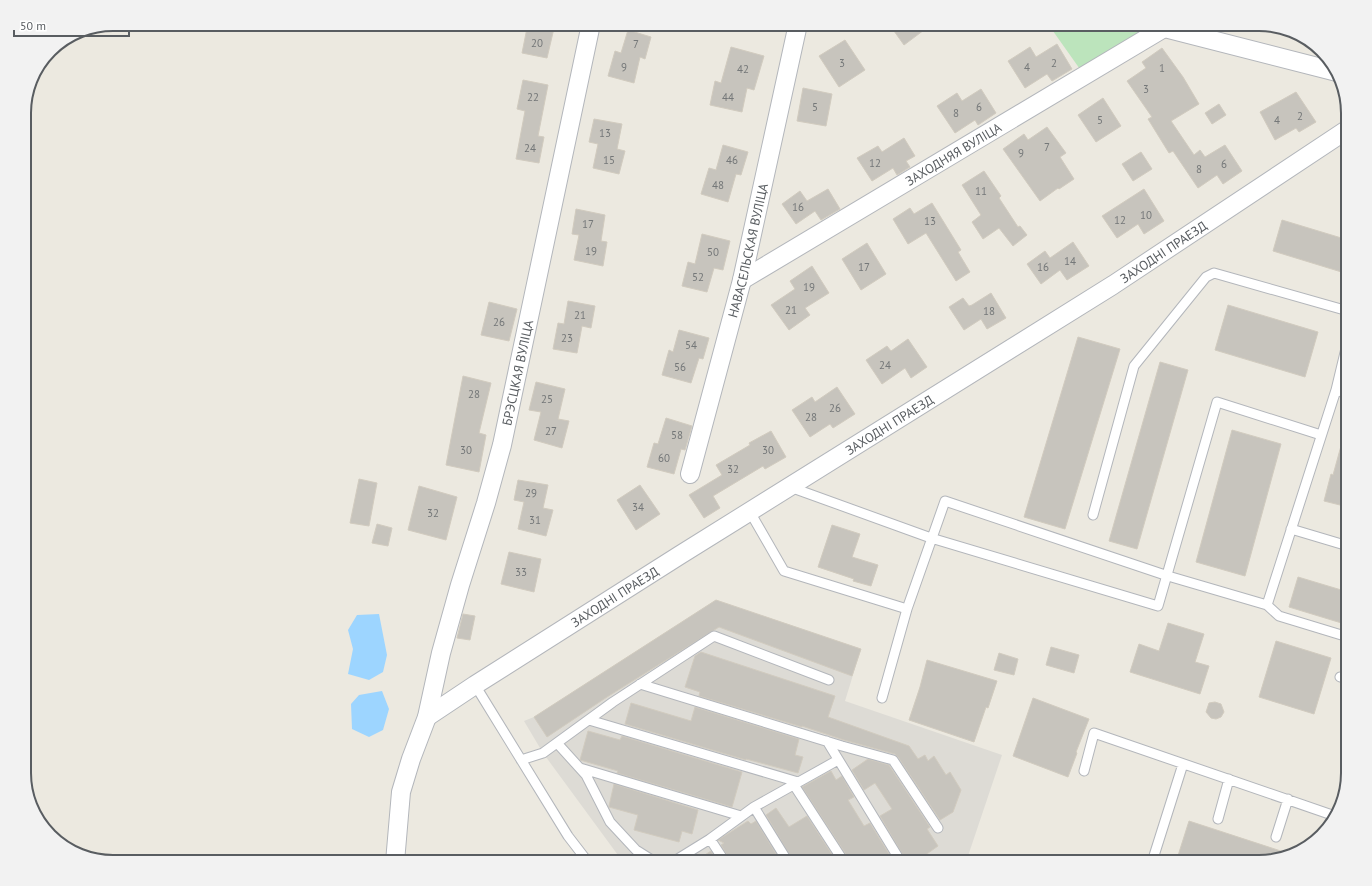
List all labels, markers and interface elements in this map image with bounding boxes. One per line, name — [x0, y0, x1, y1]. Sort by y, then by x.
scale bar — [14, 12, 129, 38]
text: 50 m — [20, 18, 46, 33]
house number: 20 — [531, 36, 543, 50]
house number: 7 — [633, 37, 639, 51]
house number: 3 — [839, 56, 845, 70]
house number: 2 — [1051, 56, 1057, 70]
house number: 9 — [621, 60, 627, 74]
house number: 4 — [1024, 60, 1030, 74]
house number: 1 — [1159, 61, 1165, 75]
house number: 42 — [737, 62, 749, 76]
house number: 3 — [1143, 82, 1149, 96]
house number: 22 — [527, 90, 539, 104]
house number: 44 — [722, 90, 734, 104]
house number: 5 — [812, 100, 818, 114]
house number: 6 — [976, 100, 982, 114]
house number: 8 — [953, 106, 959, 120]
house number: 2 — [1297, 109, 1303, 123]
house number: 5 — [1097, 113, 1103, 127]
house number: 4 — [1274, 113, 1280, 127]
street label: ЗАХОДНЯЯ ВУЛІЦА — [902, 118, 1005, 189]
house number: 13 — [599, 126, 611, 140]
house number: 7 — [1044, 140, 1050, 154]
house number: 24 — [524, 141, 536, 155]
house number: 9 — [1018, 146, 1024, 160]
house number: 15 — [603, 153, 615, 167]
house number: 46 — [726, 153, 738, 167]
house number: 12 — [869, 156, 881, 170]
house number: 6 — [1221, 157, 1227, 171]
house number: 8 — [1196, 162, 1202, 176]
house number: 48 — [712, 178, 724, 192]
street label: НАВАСЕЛЬСКАЯ ВУЛІЦА — [724, 181, 772, 319]
house number: 11 — [975, 184, 987, 198]
house number: 16 — [792, 200, 804, 214]
house number: 10 — [1140, 208, 1152, 222]
house number: 12 — [1114, 213, 1126, 227]
house number: 13 — [924, 214, 936, 228]
house number: 17 — [582, 217, 594, 231]
street label: ЗАХОДНІ ПРАЕЗД — [1117, 217, 1210, 287]
house number: 19 — [585, 244, 597, 258]
house number: 50 — [707, 245, 719, 259]
house number: 14 — [1064, 254, 1076, 268]
house number: 17 — [858, 260, 870, 274]
house number: 16 — [1037, 260, 1049, 274]
house number: 52 — [692, 270, 704, 284]
house number: 19 — [803, 280, 815, 294]
house number: 21 — [785, 303, 797, 317]
house number: 18 — [983, 304, 995, 318]
house number: 21 — [574, 308, 586, 322]
house number: 26 — [493, 315, 505, 329]
street label: БРЭСЦКАЯ ВУЛІЦА — [498, 318, 537, 427]
house number: 23 — [561, 331, 573, 345]
house number: 54 — [685, 338, 697, 352]
house number: 24 — [879, 358, 891, 372]
house number: 56 — [674, 360, 686, 374]
house number: 28 — [468, 387, 480, 401]
street label: ЗАХОДНІ ПРАЕЗД — [842, 391, 937, 458]
house number: 25 — [541, 392, 553, 406]
house number: 26 — [829, 401, 841, 415]
house number: 28 — [805, 410, 817, 424]
house number: 27 — [545, 424, 557, 438]
house number: 58 — [671, 428, 683, 442]
house number: 30 — [460, 443, 472, 457]
house number: 30 — [762, 443, 774, 457]
house number: 60 — [658, 451, 670, 465]
house number: 32 — [727, 462, 739, 476]
house number: 29 — [525, 486, 537, 500]
house number: 34 — [632, 500, 644, 514]
house number: 32 — [427, 506, 439, 520]
house number: 31 — [529, 513, 541, 527]
street label: ЗАХОДНІ ПРАЕЗД — [568, 562, 662, 631]
house number: 33 — [515, 565, 527, 579]

